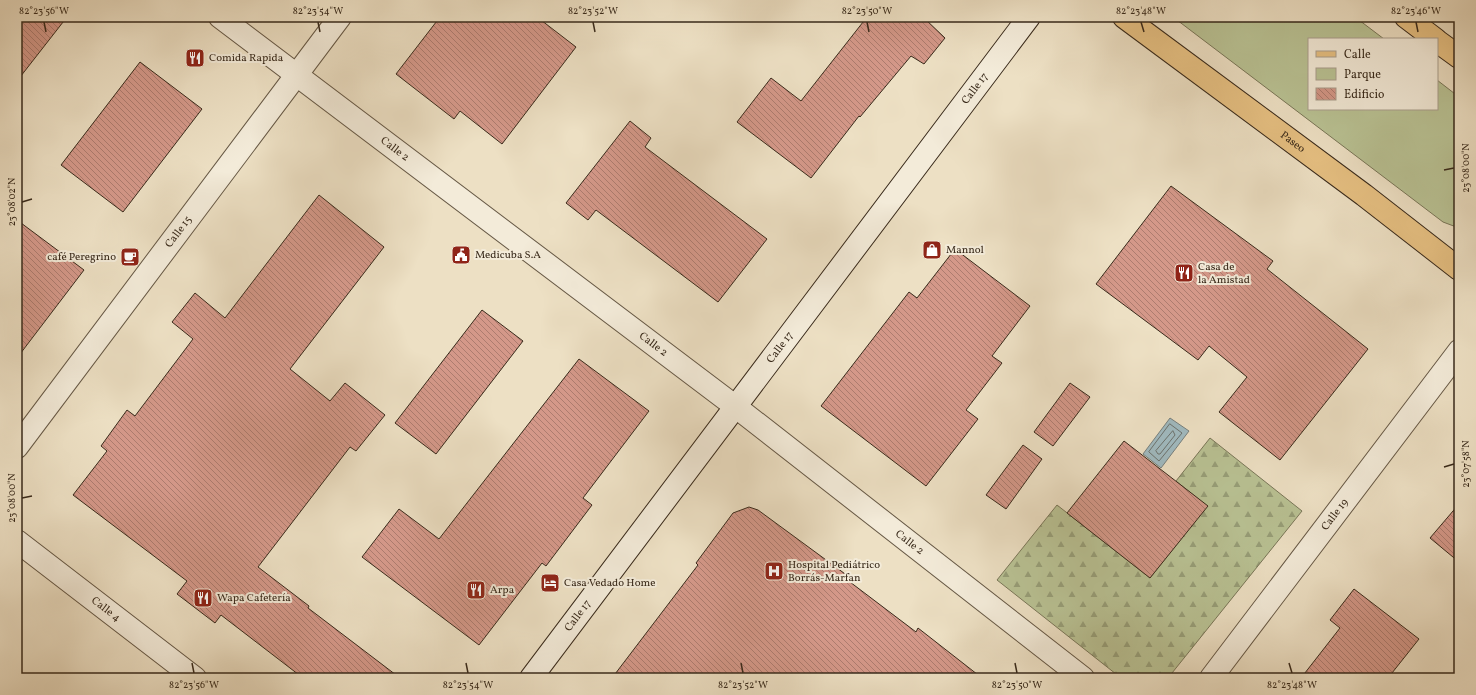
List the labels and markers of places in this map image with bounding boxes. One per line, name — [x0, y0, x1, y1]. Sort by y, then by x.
restaurant icon: Comida Rapida — [184, 47, 206, 69]
place label: Comida Rapida — [209, 51, 284, 66]
shop icon: Mannol — [921, 239, 943, 261]
place label: Mannol — [946, 243, 984, 258]
public building icon: Medicuba S.A — [450, 244, 472, 266]
cafe icon: café Peregrino — [119, 246, 141, 268]
place label: Medicuba S.A — [475, 248, 541, 263]
place label: café Peregrino — [47, 250, 116, 265]
place label: Casa de la Amistad — [1198, 260, 1250, 288]
restaurant icon: Casa de la Amistad — [1173, 262, 1195, 284]
place label: Hospital Pediátrico Borrás-Marfan — [788, 558, 880, 586]
hospital icon: Hospital Pediátrico Borrás-Marfan — [763, 560, 785, 582]
hotel icon: Casa Vedado Home — [539, 572, 561, 594]
place label: Casa Vedado Home — [564, 576, 655, 591]
restaurant icon: Arpa — [465, 579, 487, 601]
place label: Arpa — [490, 583, 515, 598]
restaurant icon: Wapa Cafetería — [192, 587, 214, 609]
place label: Wapa Cafetería — [217, 591, 291, 606]

